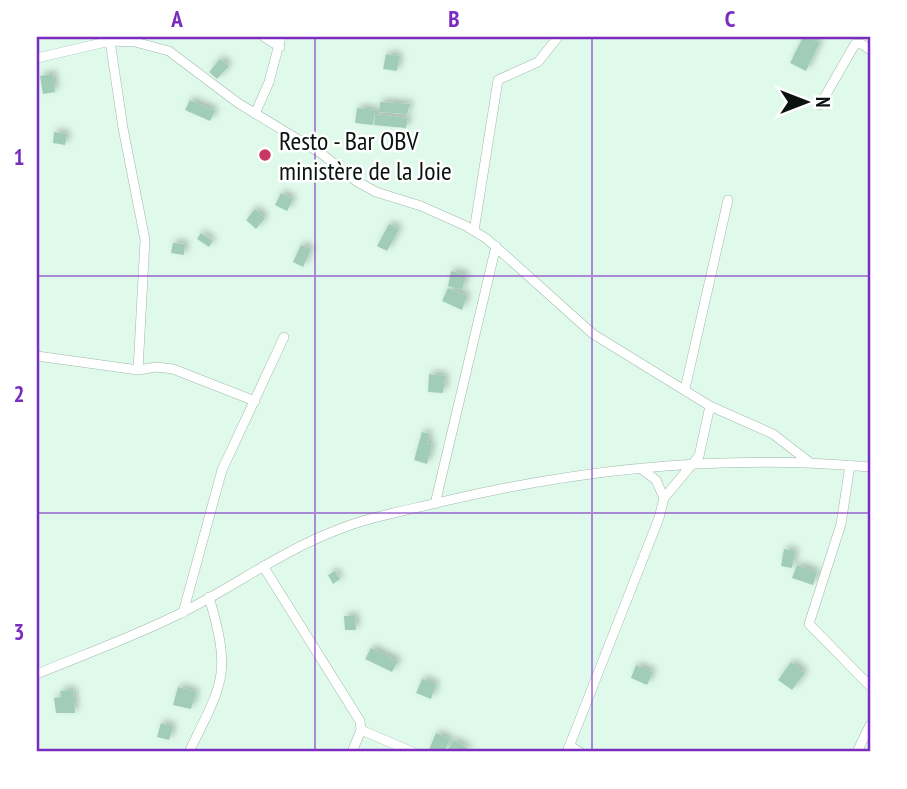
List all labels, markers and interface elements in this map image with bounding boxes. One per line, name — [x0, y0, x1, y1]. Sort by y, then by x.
text: A — [170, 4, 183, 33]
text: B — [448, 4, 460, 33]
text: C — [725, 4, 736, 33]
north arrow — [771, 66, 841, 136]
text: N — [811, 97, 835, 107]
place label: Resto - Bar OBV ministère de la Joie — [279, 124, 452, 187]
text: 1 — [14, 142, 25, 171]
marker: Resto - Bar OBV ministère de la Joie — [257, 147, 273, 163]
text: 2 — [14, 379, 25, 408]
text: 3 — [14, 617, 25, 646]

